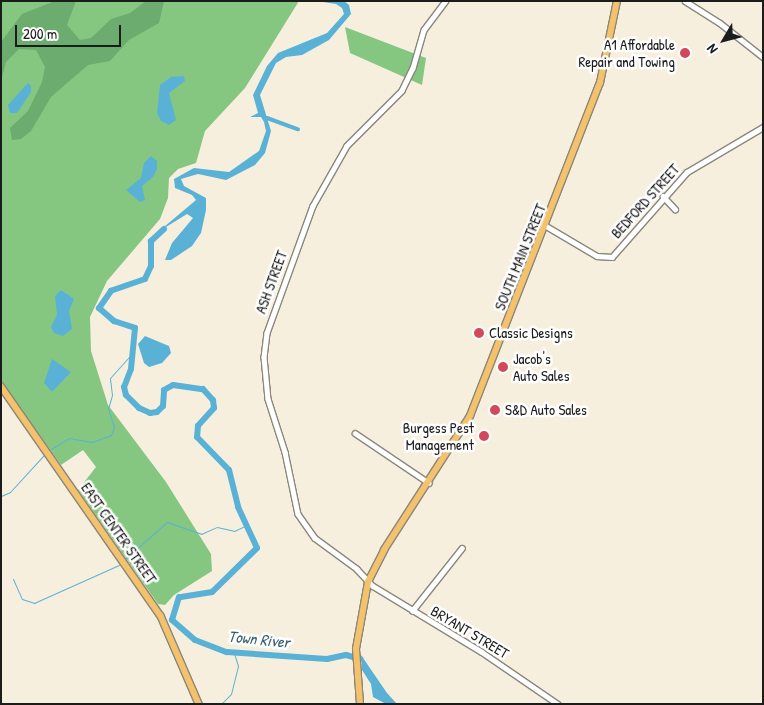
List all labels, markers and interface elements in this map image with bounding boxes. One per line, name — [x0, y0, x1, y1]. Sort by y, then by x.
scale bar — [18, 15, 124, 47]
north arrow — [699, 15, 749, 65]
text: 200 m — [23, 23, 57, 44]
place label: A1 Affordable Repair and Towing — [579, 35, 675, 70]
text: N — [702, 41, 721, 58]
marker: A1 Affordable Repair and Towing — [679, 47, 691, 59]
street label: BEDFORD STREET — [607, 160, 683, 242]
street label: SOUTH MAIN STREET — [490, 201, 550, 313]
street label: ASH STREET — [251, 248, 291, 316]
place label: Classic Designs — [489, 324, 573, 342]
marker: Classic Designs — [473, 327, 485, 339]
place label: Jacob's Auto Sales — [513, 349, 569, 384]
marker: Jacob's Auto Sales — [497, 361, 509, 373]
place label: S&D Auto Sales — [505, 401, 587, 419]
marker: S&D Auto Sales — [489, 404, 501, 416]
place label: Burgess Pest Management — [403, 418, 474, 453]
marker: Burgess Pest Management — [478, 430, 490, 442]
street label: EAST CENTER STREET — [77, 479, 161, 587]
street label: BRYANT STREET — [428, 602, 512, 662]
water label: Town River — [227, 626, 291, 652]

